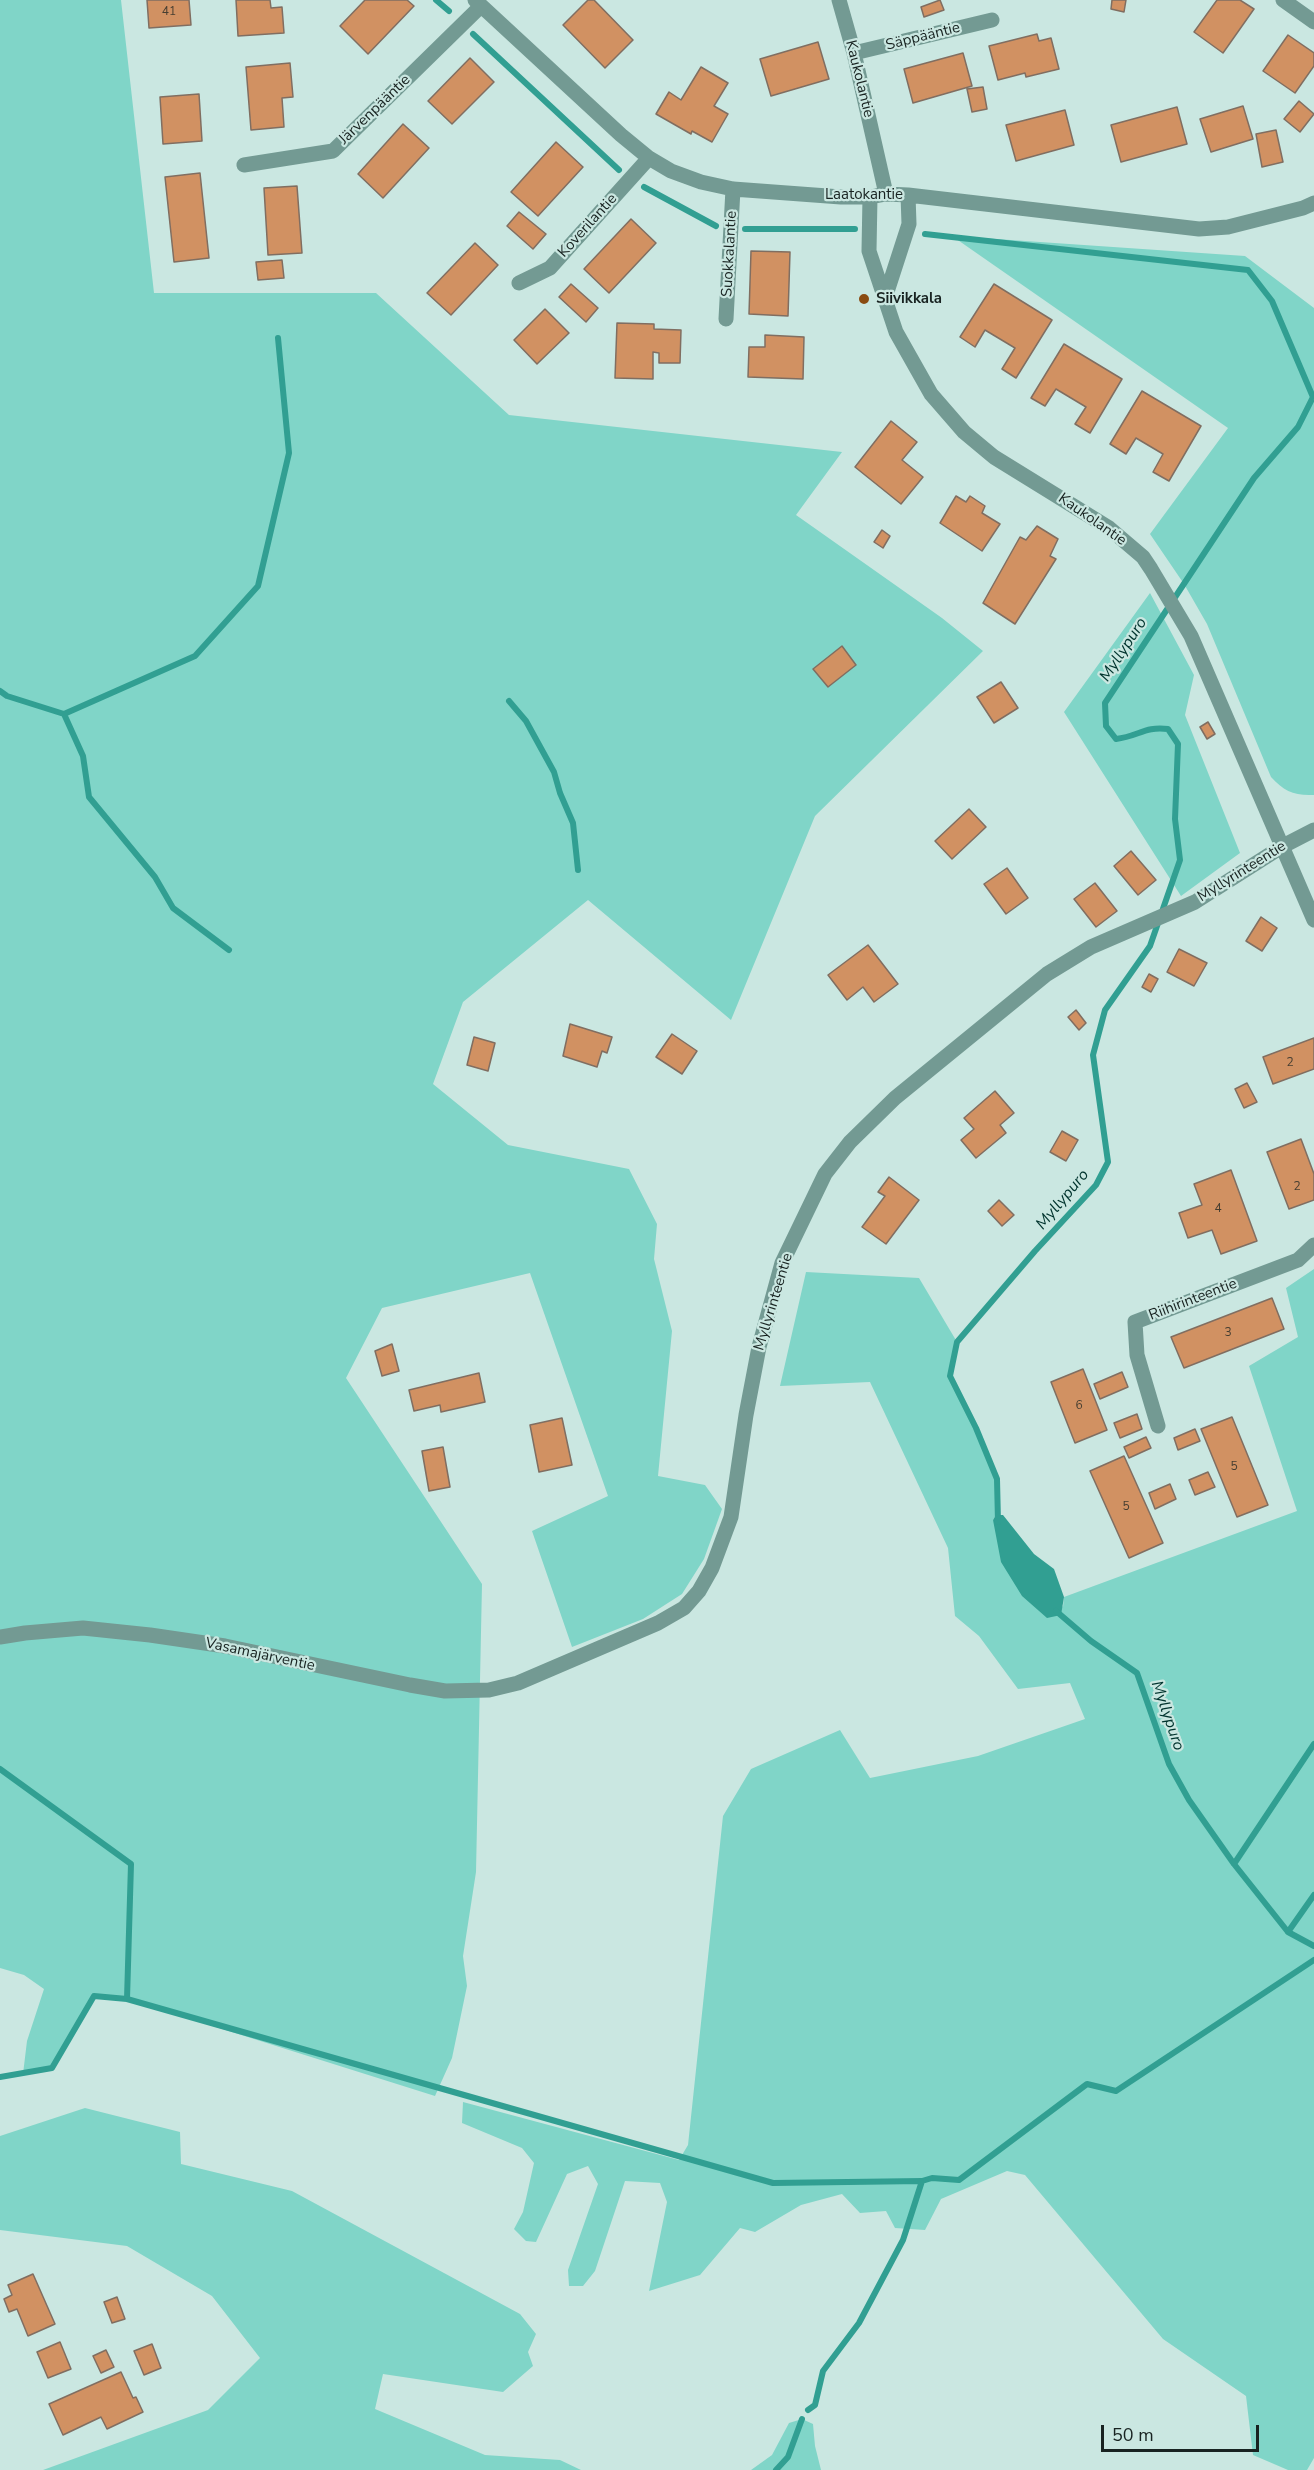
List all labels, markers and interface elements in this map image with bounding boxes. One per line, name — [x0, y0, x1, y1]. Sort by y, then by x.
house number: 41 — [162, 5, 176, 19]
street label: Säppääntie — [884, 19, 962, 55]
street label: Kaukolantie — [841, 38, 877, 120]
street label: Järvenpääntie — [335, 71, 415, 149]
street label: Laatokantie — [825, 186, 903, 204]
street label: Koverilantie — [555, 190, 621, 262]
street label: Suokkalantie — [719, 210, 741, 298]
place label: Siivikkala — [876, 290, 942, 308]
marker: Siivikkala — [857, 292, 871, 306]
street label: Kaukolantie — [1054, 490, 1130, 550]
water label: Myllypuro — [1096, 614, 1152, 686]
street label: Myllyrinteentie — [1195, 838, 1289, 906]
house number: 2 — [1286, 1056, 1294, 1070]
water label: Myllypuro — [1032, 1166, 1094, 1234]
house number: 2 — [1293, 1180, 1301, 1194]
house number: 4 — [1214, 1202, 1222, 1216]
street label: Myllyrinteentie — [751, 1251, 797, 1353]
street label: Riihirinteentie — [1146, 1275, 1240, 1325]
house number: 3 — [1224, 1326, 1232, 1340]
house number: 6 — [1075, 1399, 1083, 1413]
house number: 5 — [1230, 1460, 1238, 1474]
house number: 5 — [1122, 1500, 1130, 1514]
street label: Vasamajärventie — [204, 1635, 316, 1675]
water label: Myllypuro — [1146, 1679, 1188, 1753]
scale bar — [1104, 2413, 1262, 2451]
text: 50 m — [1112, 2423, 1154, 2447]

